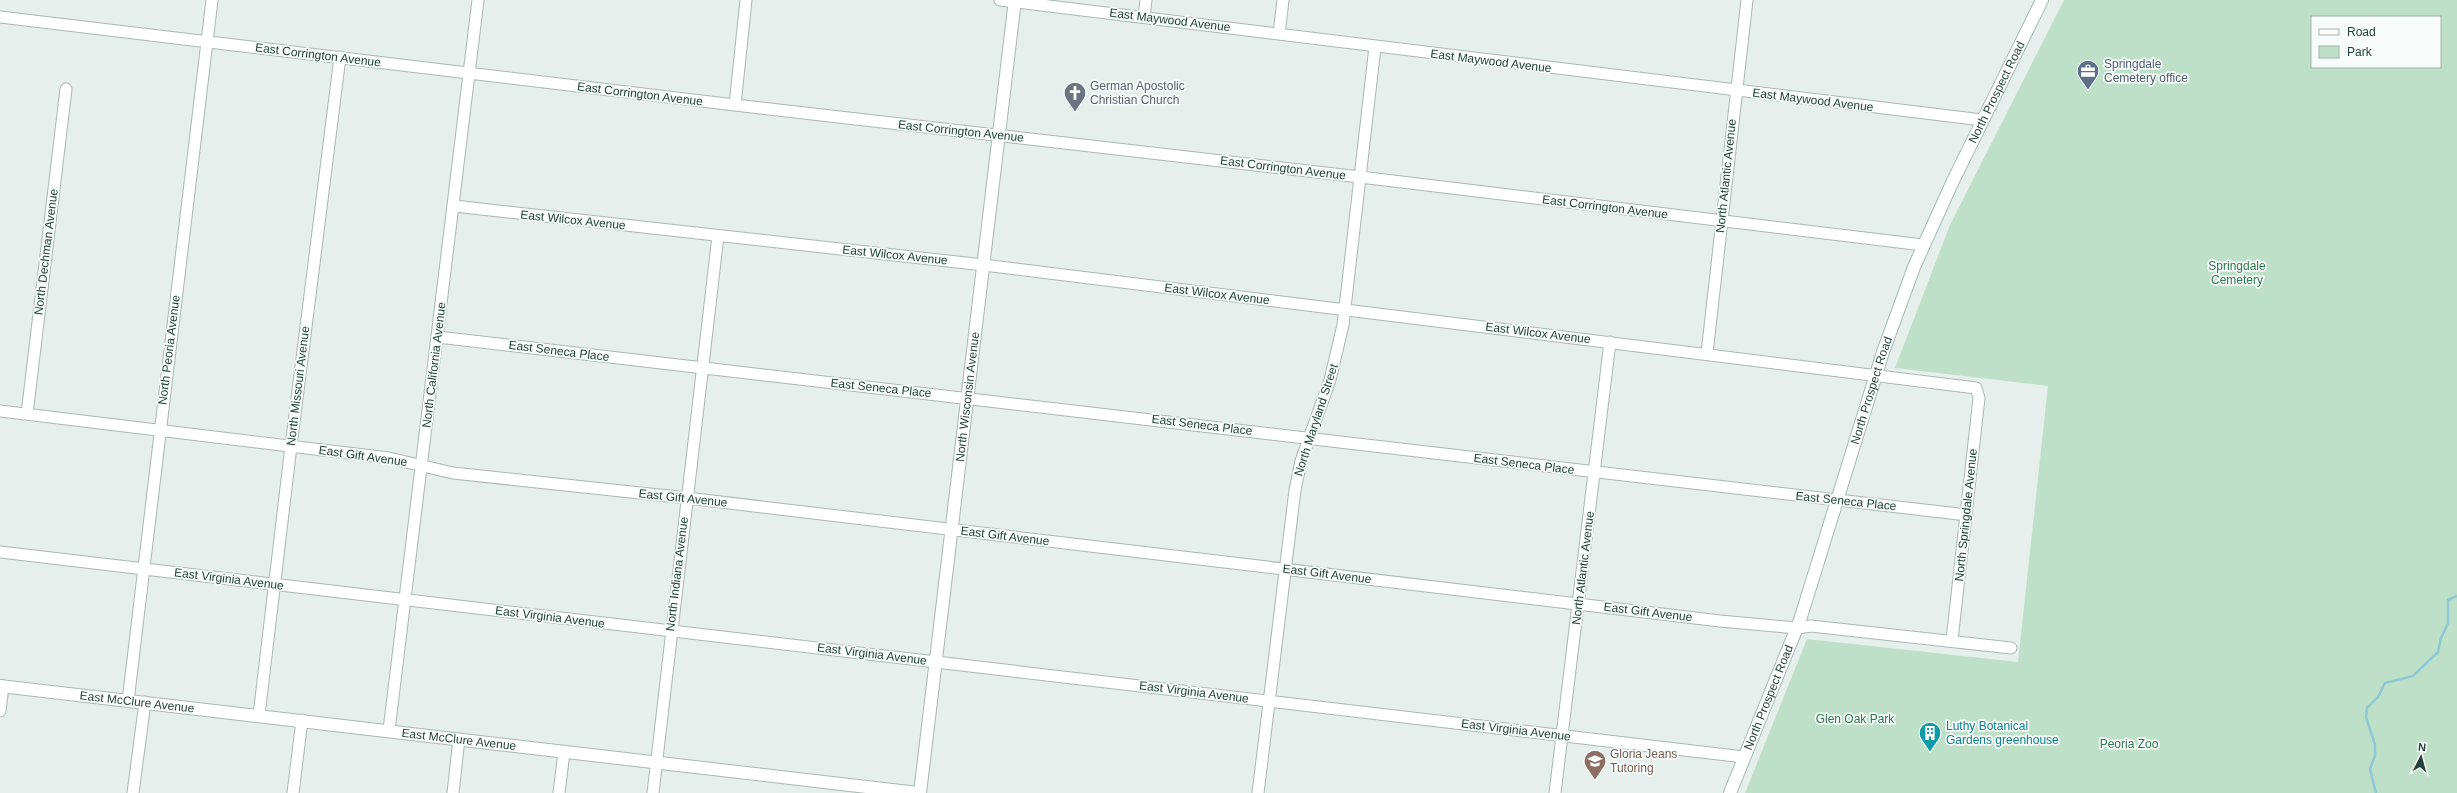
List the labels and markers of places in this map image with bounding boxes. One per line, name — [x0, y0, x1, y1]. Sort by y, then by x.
place label: Springdale Cemetery office — [2104, 57, 2188, 85]
office icon: Springdale Cemetery office — [2075, 58, 2101, 91]
place label: German Apostolic Christian Church — [1090, 79, 1185, 107]
church icon: German Apostolic Christian Church — [1062, 80, 1088, 113]
place label: Luthy Botanical Gardens greenhouse — [1946, 719, 2059, 747]
building icon: Luthy Botanical Gardens greenhouse — [1917, 720, 1943, 753]
place label: Gloria Jeans Tutoring — [1610, 747, 1677, 775]
school or university icon: Gloria Jeans Tutoring — [1582, 748, 1608, 781]

